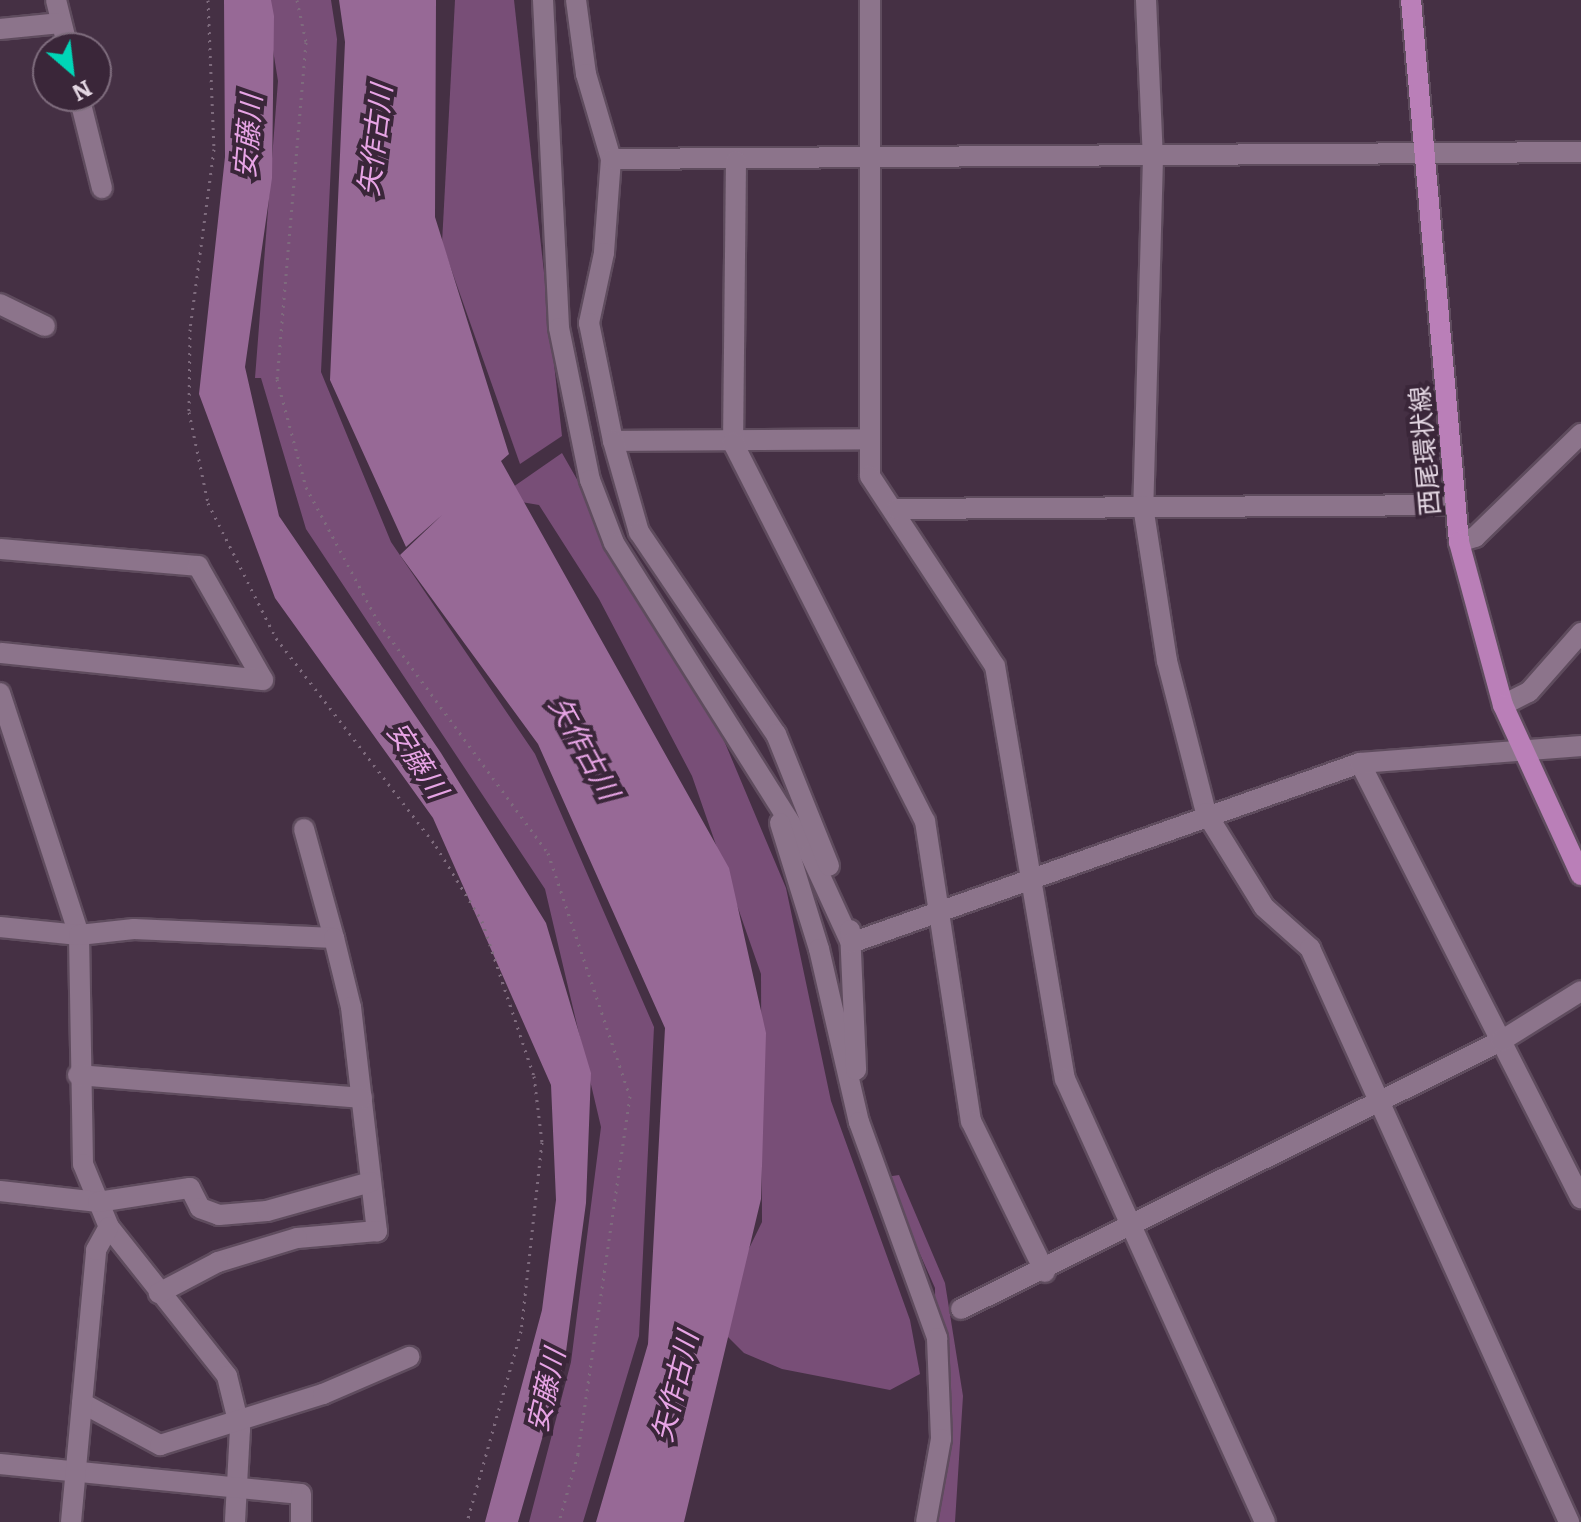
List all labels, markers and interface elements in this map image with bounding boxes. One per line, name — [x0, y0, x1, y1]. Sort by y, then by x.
north arrow — [32, 32, 112, 112]
text: N — [67, 73, 98, 111]
water label: 矢作古川 — [350, 82, 396, 198]
water label: 安藤川 — [226, 93, 266, 179]
street label: 西尾環状線 — [1402, 385, 1444, 517]
water label: 矢作古川 — [544, 690, 628, 804]
water label: 安藤川 — [382, 715, 456, 803]
water label: 矢作古川 — [643, 1328, 703, 1444]
water label: 安藤川 — [518, 1345, 570, 1435]

